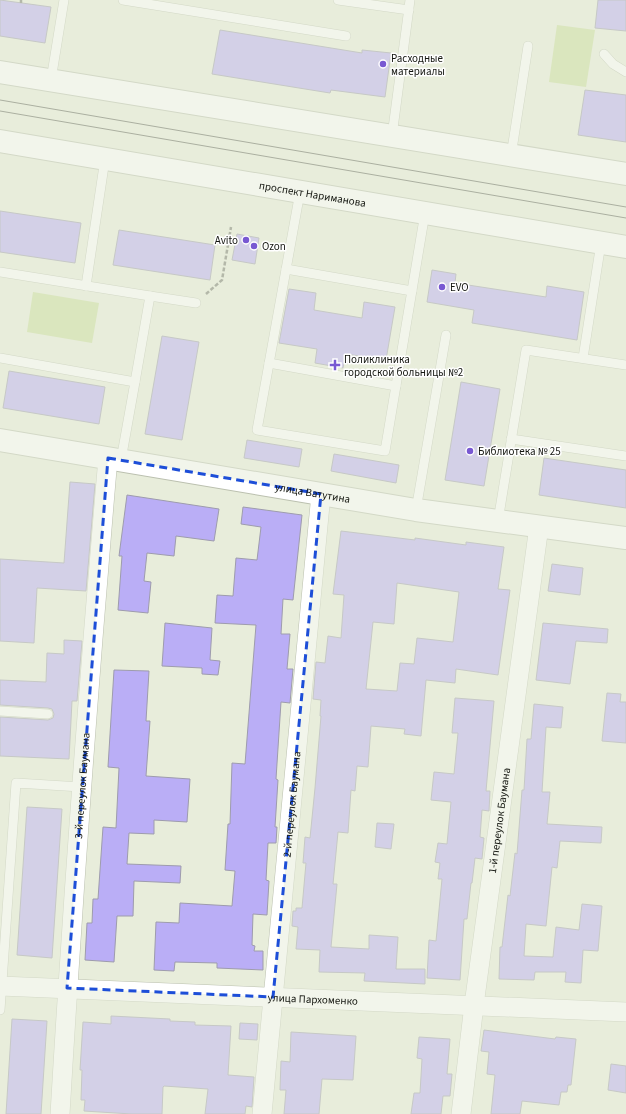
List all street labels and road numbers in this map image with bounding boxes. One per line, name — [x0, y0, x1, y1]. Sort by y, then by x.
street label: проспект Нариманова — [258, 177, 367, 210]
street label: улица Ватутина — [274, 479, 351, 506]
street label: 3-й переулок Баумана — [70, 732, 93, 839]
street label: 2-й переулок Баумана — [279, 751, 304, 858]
street label: 1-й переулок Баумана — [484, 767, 514, 874]
street label: улица Пархоменко — [267, 990, 358, 1008]

